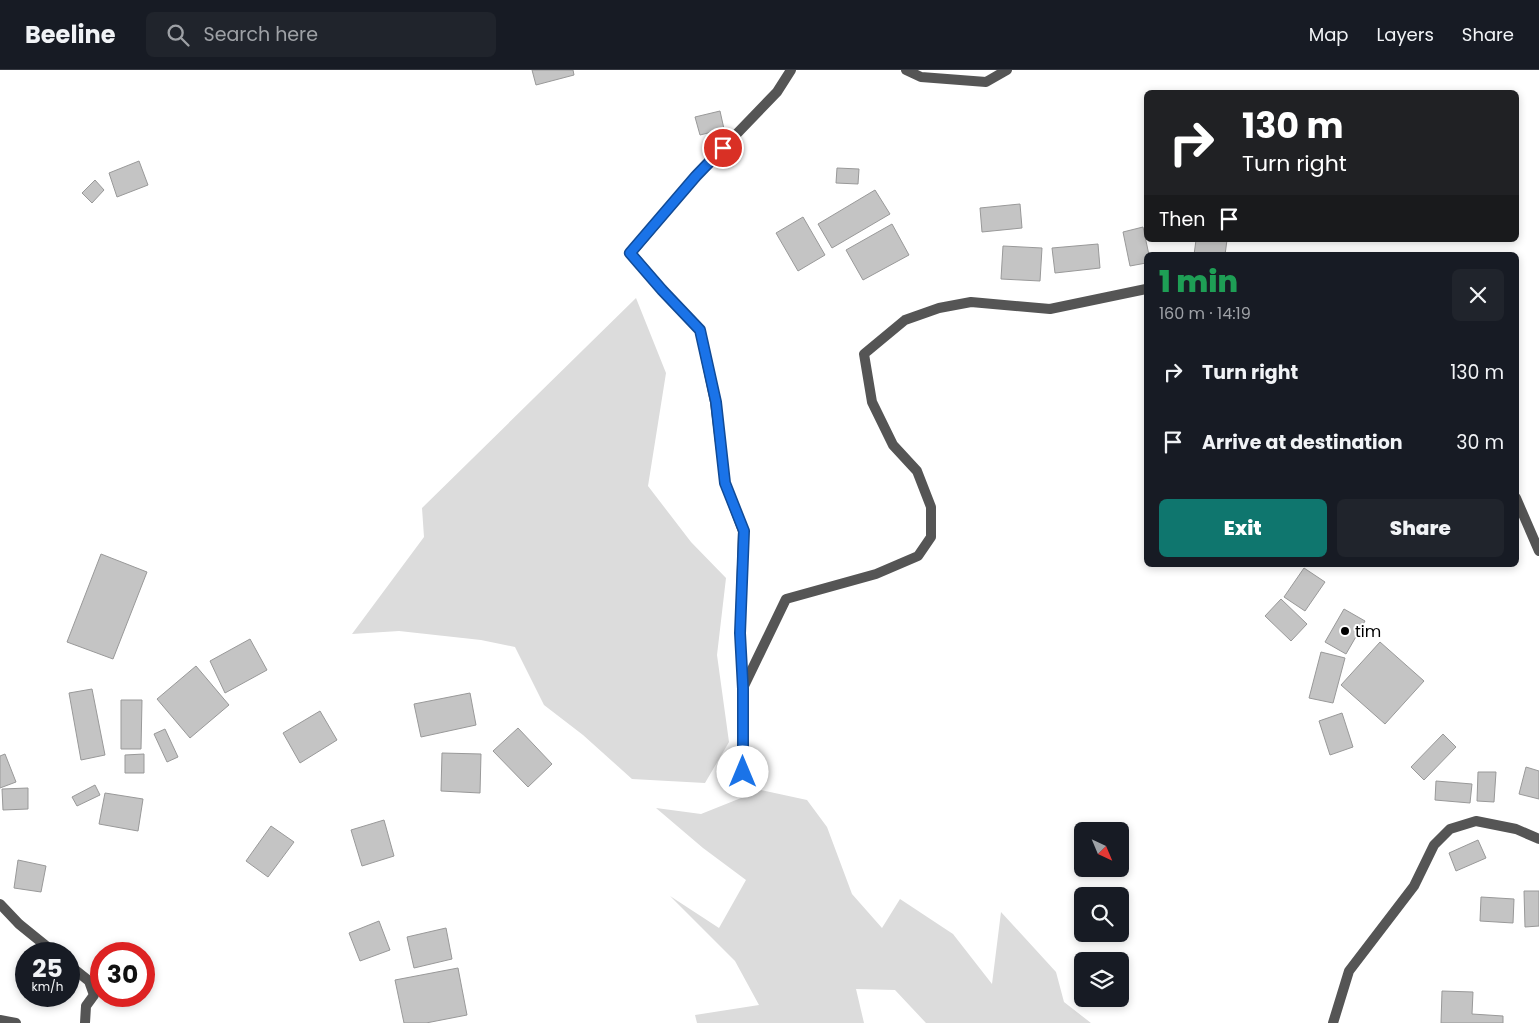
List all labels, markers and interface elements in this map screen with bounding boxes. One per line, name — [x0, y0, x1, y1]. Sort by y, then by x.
search box — [146, 12, 496, 57]
text: Beeline — [25, 18, 116, 51]
icon: search — [164, 21, 192, 49]
text: Search here — [204, 21, 318, 48]
text: Map — [1309, 22, 1349, 47]
text: Layers — [1377, 22, 1434, 47]
text: Share — [1462, 22, 1514, 47]
text: 130 m — [1242, 101, 1344, 150]
icon: right — [1159, 110, 1224, 175]
pin — [702, 127, 744, 169]
icon: arrive — [709, 134, 737, 162]
text: Turn right — [1242, 148, 1347, 179]
icon: arrive — [1215, 205, 1243, 233]
text: Then — [1159, 206, 1205, 233]
text: 1 min — [1159, 260, 1238, 303]
button: close — [1452, 269, 1504, 321]
text: 160 m · 14:19 — [1159, 302, 1251, 325]
icon: right — [1159, 358, 1187, 386]
text: Turn right — [1202, 359, 1298, 386]
text: 130 m — [1450, 359, 1504, 386]
icon: arrive — [1159, 428, 1187, 456]
text: Arrive at destination — [1202, 429, 1403, 456]
text: 30 m — [1456, 429, 1504, 456]
button: Exit — [1159, 499, 1327, 557]
button: Share — [1337, 499, 1504, 557]
place label: tim — [1355, 620, 1381, 643]
marker: tim — [1339, 625, 1351, 637]
position arrow — [716, 745, 768, 797]
north arrow — [1074, 822, 1129, 878]
map controls — [1074, 822, 1129, 1007]
button: search — [1074, 887, 1129, 942]
speed limit sign: 30 — [90, 942, 155, 1007]
text: 25 — [32, 951, 63, 986]
button: layers — [1074, 952, 1129, 1007]
text: km/h — [32, 978, 63, 995]

